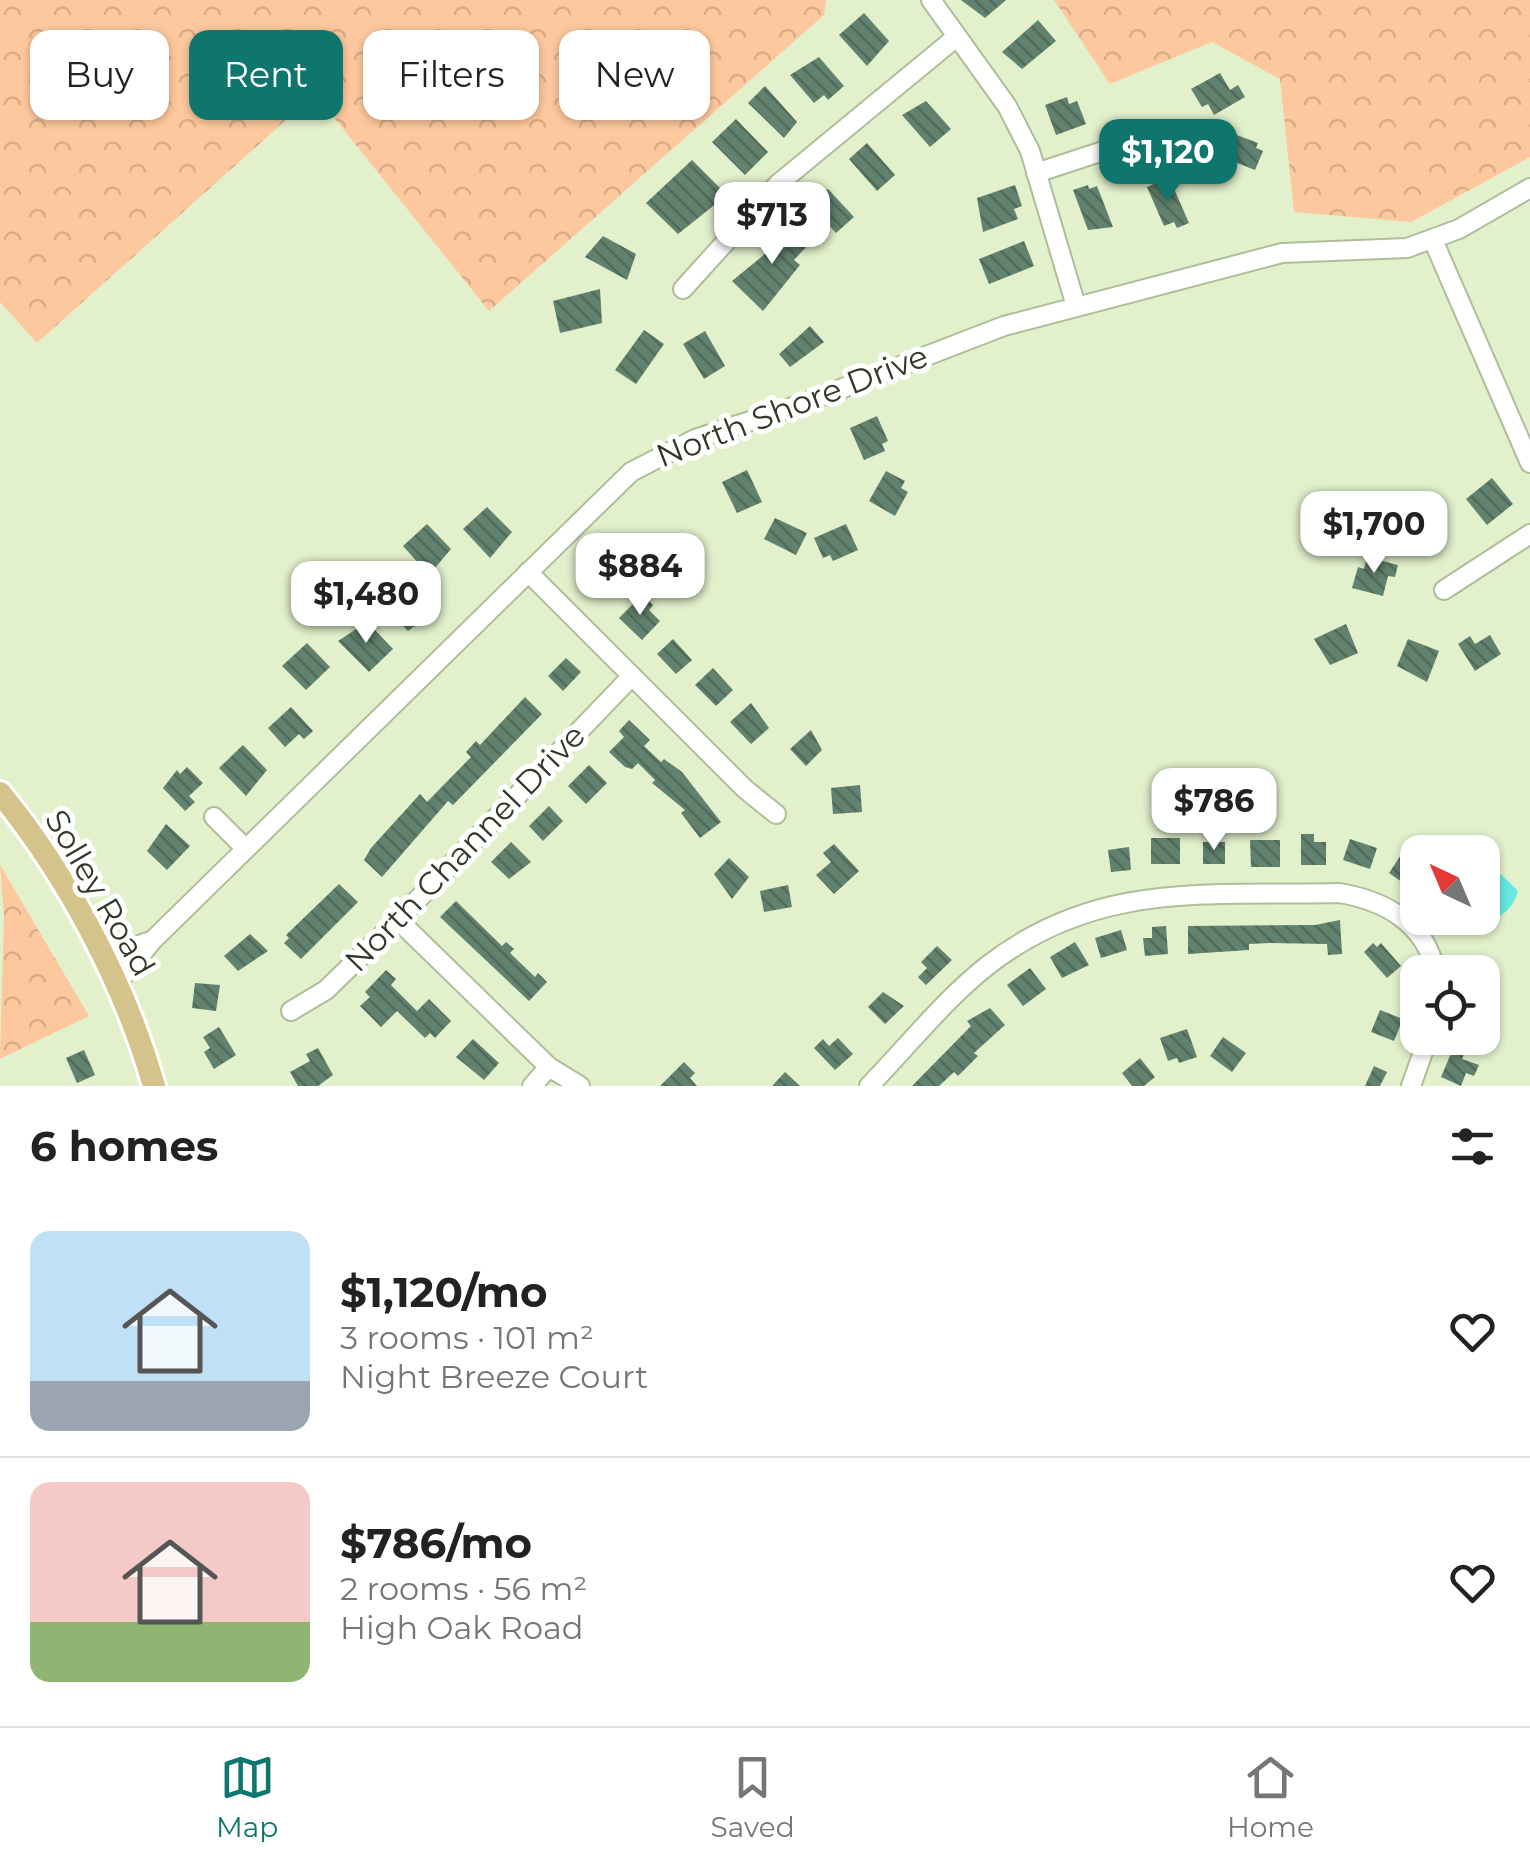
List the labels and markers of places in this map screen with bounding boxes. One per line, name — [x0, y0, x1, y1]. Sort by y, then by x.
pin: $1,120 — [1087, 119, 1249, 204]
pin: $713 — [713, 182, 831, 267]
pin: $1,700 — [1293, 491, 1455, 576]
pin: $884 — [581, 533, 699, 618]
pin: $1,480 — [285, 561, 447, 646]
pin: $786 — [1155, 768, 1273, 853]

